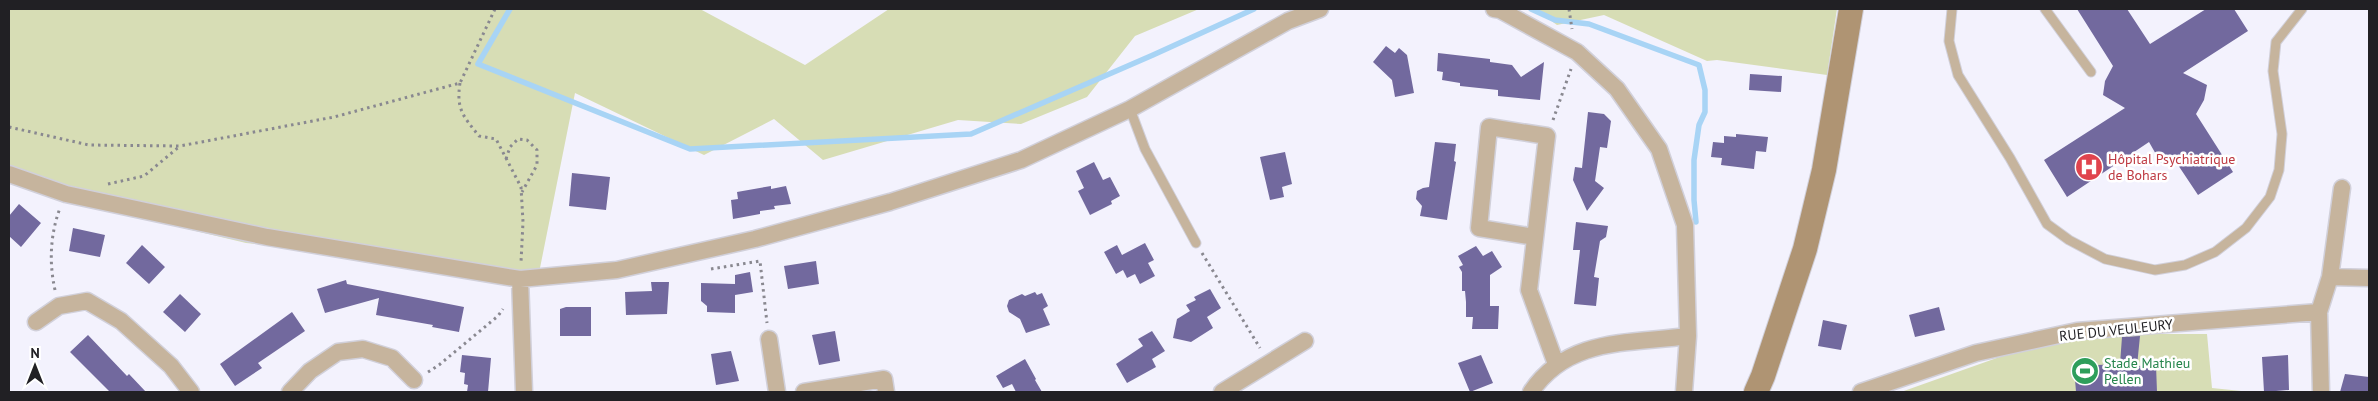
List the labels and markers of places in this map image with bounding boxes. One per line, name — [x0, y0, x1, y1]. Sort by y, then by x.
place label: Hôpital Psychiatrique de Bohars — [2108, 150, 2235, 184]
hospital icon: Hôpital Psychiatrique de Bohars — [2074, 152, 2104, 182]
place label: Stade Mathieu Pellen — [2104, 354, 2190, 388]
sports icon: Stade Mathieu Pellen — [2070, 356, 2100, 386]

